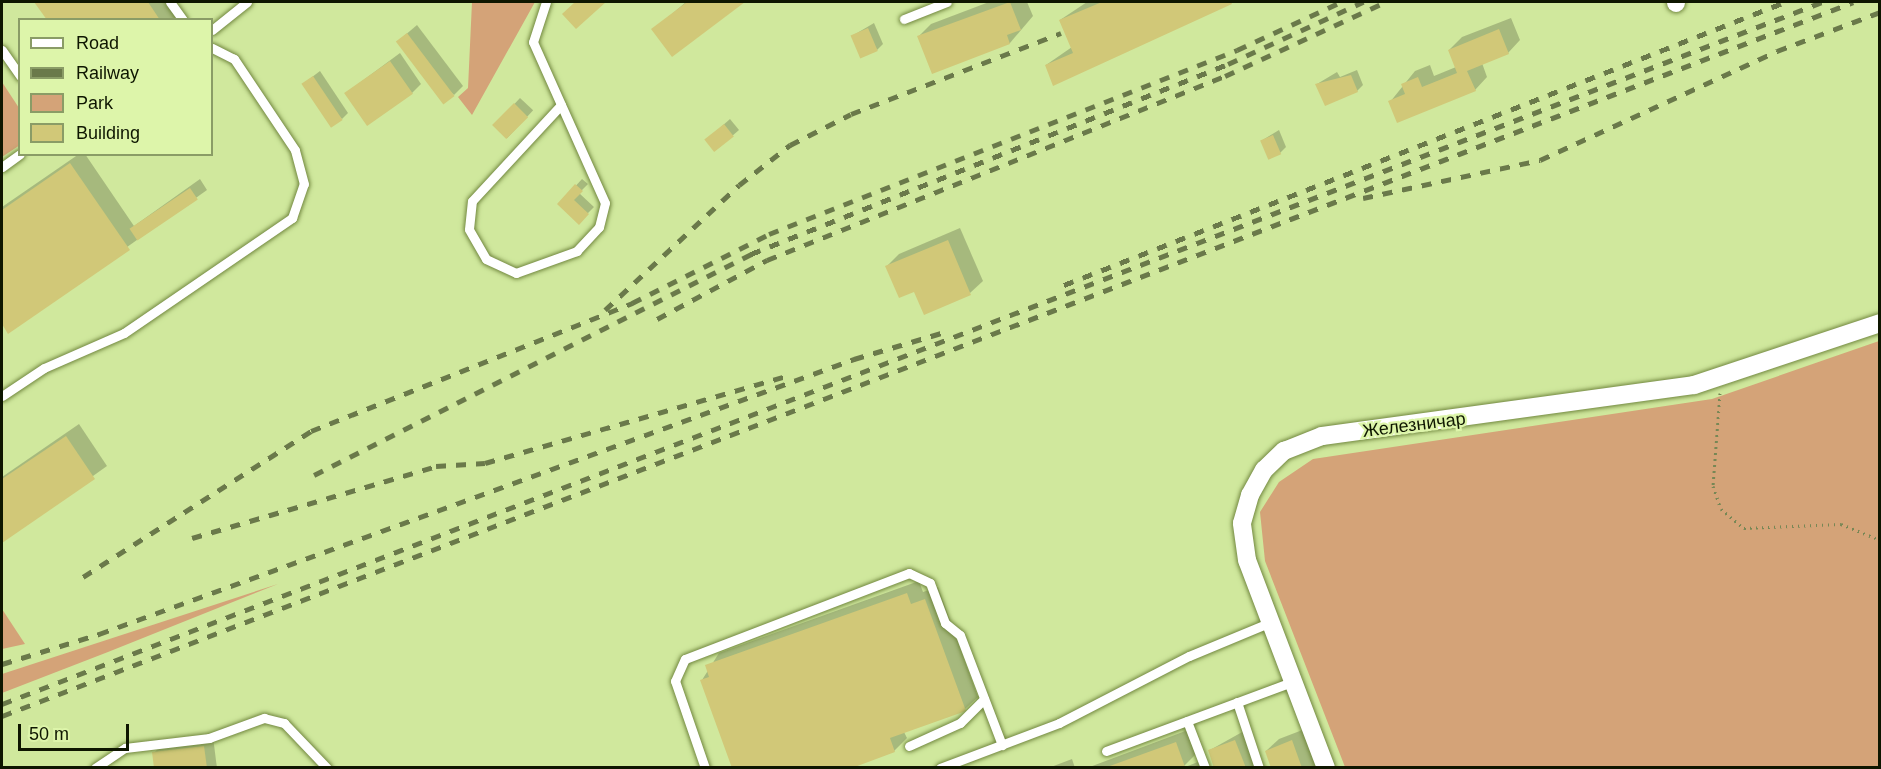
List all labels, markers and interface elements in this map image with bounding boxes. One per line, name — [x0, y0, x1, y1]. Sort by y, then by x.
legend — [18, 18, 213, 156]
text: Road — [76, 33, 119, 53]
text: Railway — [76, 63, 139, 83]
text: Park — [76, 93, 113, 113]
text: Building — [76, 123, 140, 143]
street label: Железничар — [1361, 408, 1467, 442]
scale bar — [21, 712, 132, 750]
text: 50 m — [29, 724, 69, 744]

